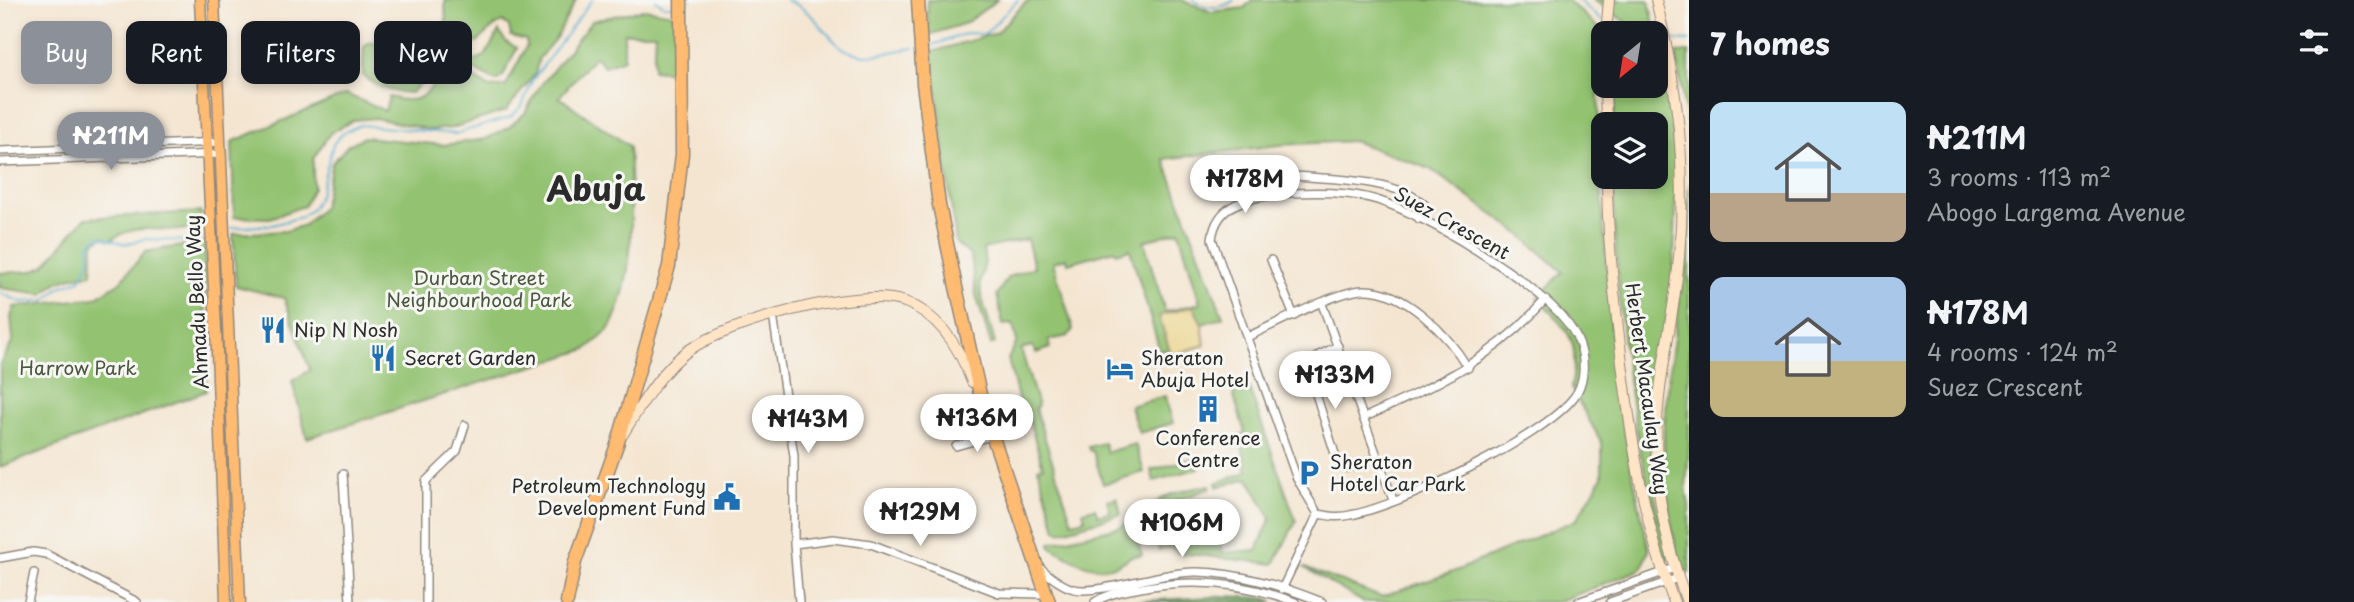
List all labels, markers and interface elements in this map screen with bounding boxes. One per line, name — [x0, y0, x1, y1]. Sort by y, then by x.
text: 7 homes — [1710, 20, 1830, 65]
chip: Buy — [21, 21, 112, 84]
chip: Rent — [126, 21, 227, 84]
chip: Filters — [241, 21, 360, 84]
chip: New — [374, 21, 472, 84]
north arrow — [1591, 21, 1668, 98]
map controls — [1591, 21, 1668, 189]
icon: filters — [2295, 23, 2333, 61]
button: layers — [1591, 112, 1668, 189]
pin: ₦211M — [62, 113, 160, 172]
text: ₦211M — [1927, 114, 2026, 159]
text: ₦211M — [73, 117, 149, 152]
icon: home — [1766, 130, 1850, 214]
pin: ₦178M — [1196, 156, 1294, 215]
text: 3 rooms · 113 m² — [1927, 159, 2111, 194]
text: ₦178M — [1206, 160, 1284, 195]
district label: Abuja — [546, 162, 646, 212]
street label: Suez Crescent — [1389, 179, 1516, 266]
text: Abogo Largema Avenue — [1927, 194, 2186, 229]
street label: Ahmadu Bello Way — [177, 214, 215, 390]
park label: Durban Street Neighbourhood Park — [386, 263, 572, 313]
street label: Herbert Macaulay Way — [1619, 281, 1677, 497]
text: ₦178M — [1927, 289, 2029, 334]
icon: home — [1766, 305, 1850, 389]
restaurant icon: Nip N Nosh — [258, 315, 288, 345]
place label: Nip N Nosh — [294, 315, 398, 343]
text: 4 rooms · 124 m² — [1927, 334, 2118, 369]
restaurant icon: Secret Garden — [368, 343, 398, 373]
place label: Secret Garden — [404, 343, 536, 371]
place label: Sheraton Abuja Hotel — [1141, 343, 1249, 393]
pin: ₦133M — [1286, 352, 1384, 411]
park label: Harrow Park — [19, 353, 137, 381]
hotel icon: Sheraton Abuja Hotel — [1105, 354, 1135, 384]
text: ₦133M — [1295, 356, 1375, 391]
text: Suez Crescent — [1927, 369, 2083, 404]
pin: ₦136M — [928, 394, 1026, 454]
building icon: Conference Centre — [1193, 394, 1223, 424]
pin: ₦143M — [759, 396, 857, 455]
text: ₦136M — [936, 399, 1018, 434]
text: ₦143M — [768, 400, 848, 435]
place label: Conference Centre — [1155, 423, 1261, 473]
place label: Sheraton Hotel Car Park — [1330, 447, 1466, 497]
parking icon: Sheraton Hotel Car Park — [1294, 458, 1324, 488]
place label: Petroleum Technology Development Fund — [512, 471, 706, 521]
public building icon: Petroleum Technology Development Fund — [712, 482, 742, 512]
pin: ₦129M — [871, 489, 969, 548]
text: ₦129M — [880, 493, 960, 528]
pin: ₦106M — [1133, 500, 1231, 559]
text: ₦106M — [1140, 504, 1224, 539]

